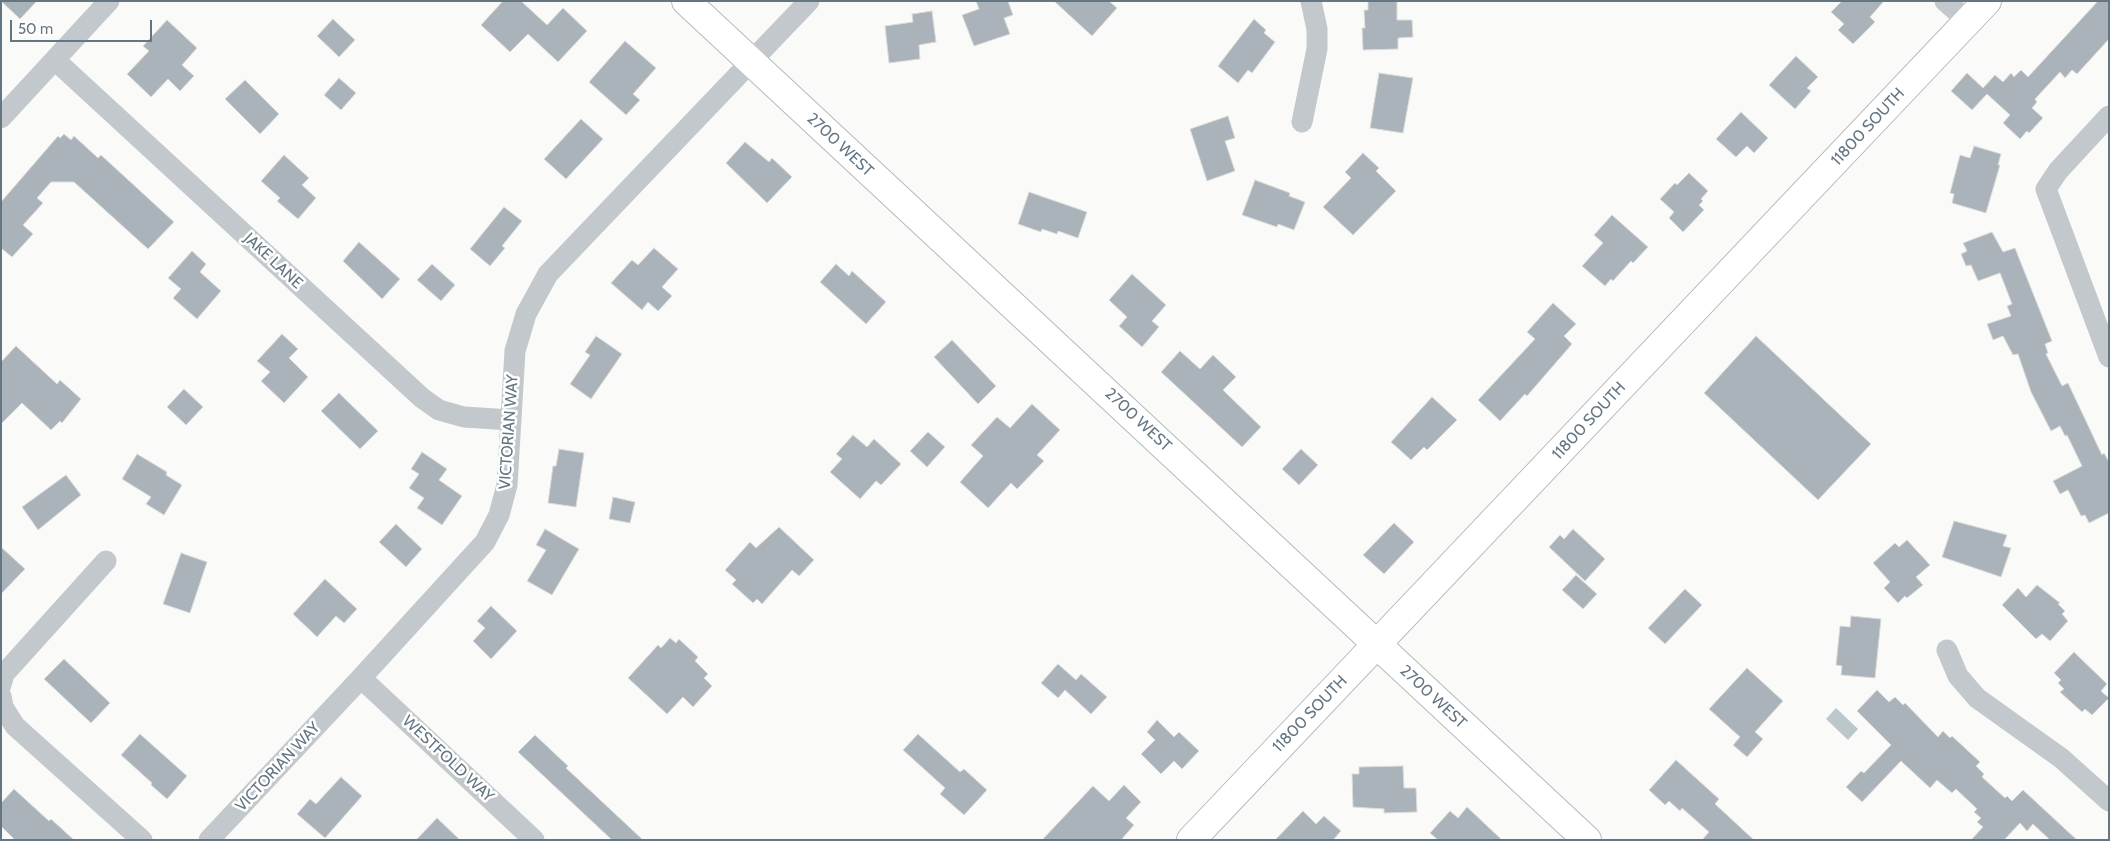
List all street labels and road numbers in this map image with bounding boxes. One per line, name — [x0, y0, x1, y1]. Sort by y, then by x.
street label: 11800 SOUTH — [1827, 84, 1909, 170]
street label: 2700 WEST — [803, 109, 877, 181]
street label: JAKE LANE — [240, 229, 306, 293]
street label: VICTORIAN WAY — [495, 374, 523, 490]
street label: 11800 SOUTH — [1548, 378, 1630, 464]
street label: 2700 WEST — [1101, 384, 1175, 456]
street label: 2700 WEST — [1396, 661, 1470, 733]
street label: 11800 SOUTH — [1269, 672, 1351, 756]
street label: WESTFOLD WAY — [398, 712, 498, 806]
street label: VICTORIAN WAY — [232, 718, 324, 816]

